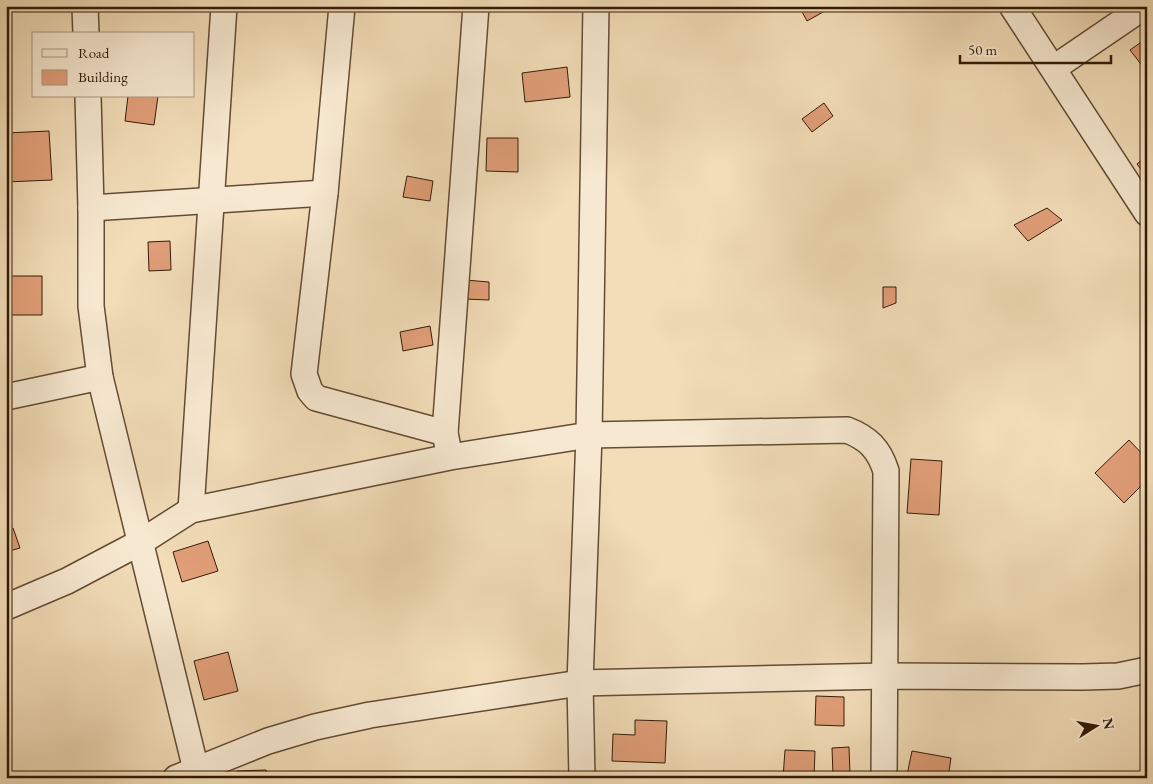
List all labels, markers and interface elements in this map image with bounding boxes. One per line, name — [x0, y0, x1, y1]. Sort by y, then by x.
legend — [32, 32, 195, 98]
scale bar — [960, 32, 1112, 64]
text: 50 m — [968, 40, 997, 59]
text: Road — [78, 43, 110, 62]
text: Building — [78, 67, 128, 86]
north arrow — [1070, 702, 1120, 752]
text: N — [1099, 716, 1119, 731]

